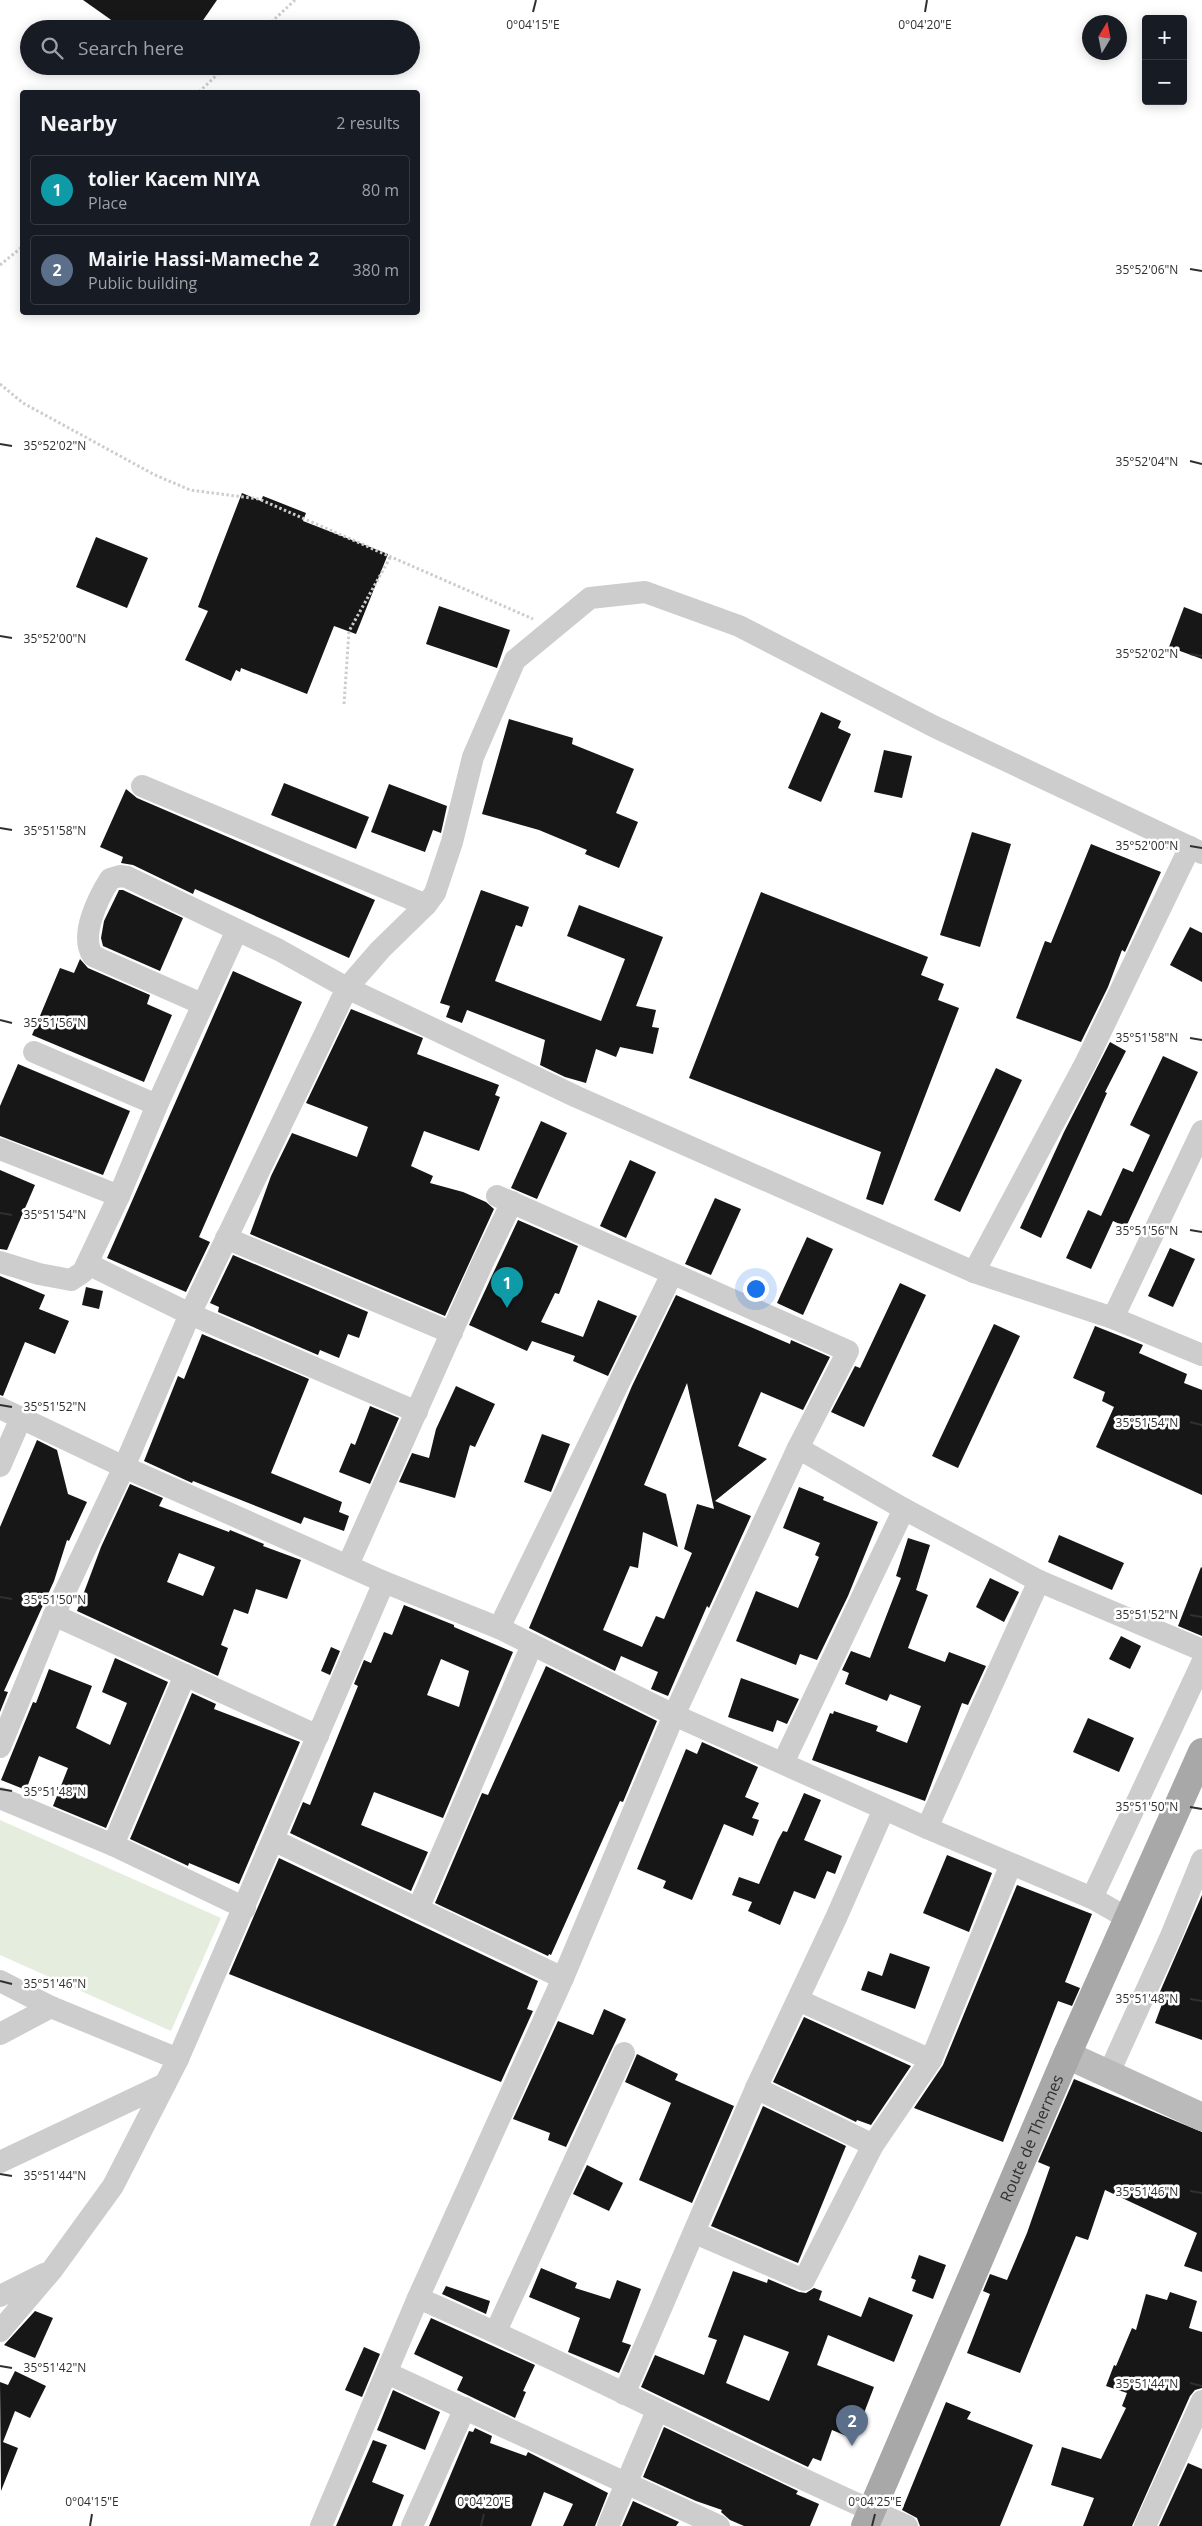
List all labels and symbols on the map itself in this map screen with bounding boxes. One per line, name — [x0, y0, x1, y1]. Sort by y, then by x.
north arrow — [1082, 15, 1127, 60]
text: 0°04'15"E — [506, 16, 560, 33]
text: 0°04'20"E — [898, 16, 952, 33]
text: 35°52'06"N — [1116, 261, 1178, 278]
text: 35°52'02"N — [24, 437, 86, 454]
text: 35°52'04"N — [1116, 453, 1178, 470]
text: 35°52'00"N — [24, 630, 86, 647]
text: 35°52'02"N — [1116, 645, 1178, 662]
text: 35°51'58"N — [24, 822, 86, 839]
text: 35°52'00"N — [1116, 837, 1178, 854]
text: 35°51'56"N — [24, 1014, 86, 1031]
text: 35°51'58"N — [1116, 1029, 1178, 1046]
text: 35°51'54"N — [24, 1206, 86, 1223]
text: 35°51'56"N — [1116, 1222, 1178, 1239]
pin: 1 — [491, 1267, 523, 1308]
your location — [743, 1276, 769, 1302]
text: 35°51'52"N — [24, 1398, 86, 1415]
text: 35°51'54"N — [1116, 1414, 1178, 1431]
text: 35°51'50"N — [24, 1591, 86, 1608]
text: 35°51'52"N — [1116, 1606, 1178, 1623]
text: 35°51'48"N — [24, 1783, 86, 1800]
text: 35°51'50"N — [1116, 1798, 1178, 1815]
text: 35°51'46"N — [24, 1975, 86, 1992]
text: 35°51'48"N — [1116, 1990, 1178, 2007]
street label: Route de Thermes — [994, 2071, 1068, 2205]
text: 35°51'44"N — [24, 2167, 86, 2184]
text: 35°51'46"N — [1116, 2183, 1178, 2200]
text: 35°51'42"N — [24, 2359, 86, 2376]
text: 35°51'44"N — [1116, 2375, 1178, 2392]
pin: 2 — [836, 2405, 868, 2446]
text: 0°04'15"E — [65, 2493, 119, 2510]
text: 0°04'20"E — [457, 2493, 511, 2510]
text: 0°04'25"E — [848, 2493, 902, 2510]

